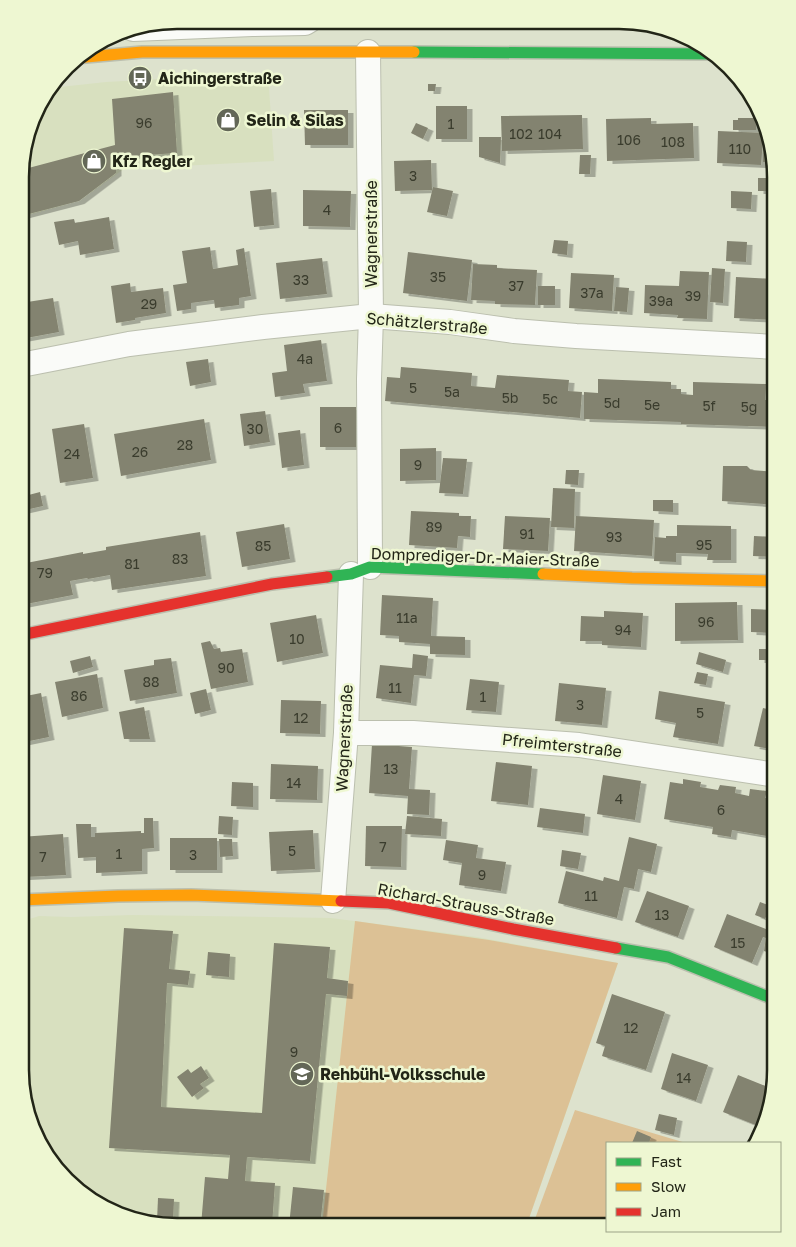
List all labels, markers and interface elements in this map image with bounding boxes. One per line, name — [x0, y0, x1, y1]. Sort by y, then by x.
bus stop icon: Aichingerstraße — [127, 65, 153, 91]
place label: Aichingerstraße — [158, 68, 282, 88]
shop icon: Selin & Silas — [215, 107, 241, 133]
place label: Selin & Silas — [246, 110, 344, 130]
house number: 96 — [136, 114, 152, 131]
house number: 1 — [448, 115, 455, 132]
house number: 102 — [509, 125, 533, 142]
house number: 104 — [538, 125, 562, 142]
house number: 106 — [617, 131, 641, 148]
house number: 108 — [661, 133, 685, 150]
house number: 110 — [729, 140, 751, 157]
shop icon: Kfz Regler — [81, 148, 107, 174]
place label: Kfz Regler — [112, 151, 193, 171]
house number: 3 — [409, 167, 417, 184]
street label: Wagnerstraße — [361, 180, 381, 288]
house number: 4 — [323, 201, 331, 218]
house number: 35 — [430, 268, 446, 285]
house number: 33 — [293, 271, 309, 288]
house number: 37 — [508, 277, 524, 294]
house number: 37a — [580, 284, 604, 301]
house number: 39 — [685, 287, 701, 304]
house number: 39a — [649, 292, 673, 309]
house number: 29 — [141, 295, 157, 312]
street label: Schätzlerstraße — [366, 308, 488, 338]
house number: 4a — [297, 350, 313, 367]
house number: 5 — [409, 379, 417, 396]
house number: 5a — [444, 383, 460, 400]
house number: 5b — [502, 389, 518, 406]
house number: 5c — [542, 390, 558, 407]
house number: 5d — [604, 394, 620, 411]
house number: 5e — [644, 396, 660, 413]
house number: 5f — [702, 397, 716, 414]
house number: 5g — [741, 398, 757, 415]
house number: 6 — [334, 419, 342, 436]
house number: 30 — [247, 420, 263, 437]
house number: 28 — [177, 436, 193, 453]
house number: 26 — [132, 443, 148, 460]
house number: 24 — [64, 445, 80, 462]
house number: 9 — [414, 456, 422, 473]
house number: 89 — [425, 518, 443, 535]
house number: 91 — [519, 525, 535, 542]
house number: 93 — [606, 528, 622, 545]
house number: 95 — [696, 536, 712, 553]
house number: 85 — [255, 537, 271, 554]
street label: Domprediger-Dr.-Maier-Straße — [370, 543, 600, 571]
house number: 83 — [172, 550, 188, 567]
house number: 81 — [124, 555, 140, 572]
house number: 79 — [37, 564, 53, 581]
house number: 11a — [396, 609, 418, 626]
house number: 96 — [698, 613, 714, 630]
house number: 94 — [614, 621, 632, 638]
house number: 10 — [289, 630, 305, 647]
house number: 90 — [217, 659, 235, 676]
house number: 88 — [142, 673, 160, 690]
house number: 11 — [388, 679, 402, 696]
street label: Wagnerstraße — [331, 684, 357, 792]
house number: 86 — [70, 687, 88, 704]
house number: 1 — [480, 688, 487, 705]
house number: 3 — [576, 696, 584, 713]
house number: 5 — [696, 704, 704, 721]
house number: 12 — [294, 709, 308, 726]
street label: Pfreimterstraße — [501, 729, 623, 761]
house number: 13 — [384, 760, 398, 777]
house number: 14 — [286, 774, 302, 791]
house number: 4 — [615, 790, 623, 807]
house number: 6 — [717, 801, 725, 818]
house number: 7 — [379, 838, 387, 855]
house number: 5 — [288, 842, 296, 859]
house number: 1 — [116, 845, 123, 862]
house number: 3 — [189, 846, 197, 863]
house number: 7 — [39, 848, 47, 865]
house number: 9 — [478, 866, 486, 883]
street label: Richard-Strauss-Straße — [376, 879, 556, 929]
house number: 11 — [584, 887, 598, 904]
house number: 13 — [655, 906, 669, 923]
house number: 15 — [731, 934, 745, 951]
house number: 12 — [624, 1019, 638, 1036]
house number: 9 — [290, 1043, 298, 1060]
school or university icon: Rehbühl-Volksschule — [289, 1061, 315, 1087]
place label: Rehbühl-Volksschule — [320, 1064, 486, 1084]
house number: 14 — [676, 1069, 692, 1086]
legend — [606, 1142, 781, 1232]
text: Fast — [651, 1152, 682, 1170]
text: Slow — [651, 1177, 686, 1195]
text: Jam — [651, 1202, 681, 1220]

